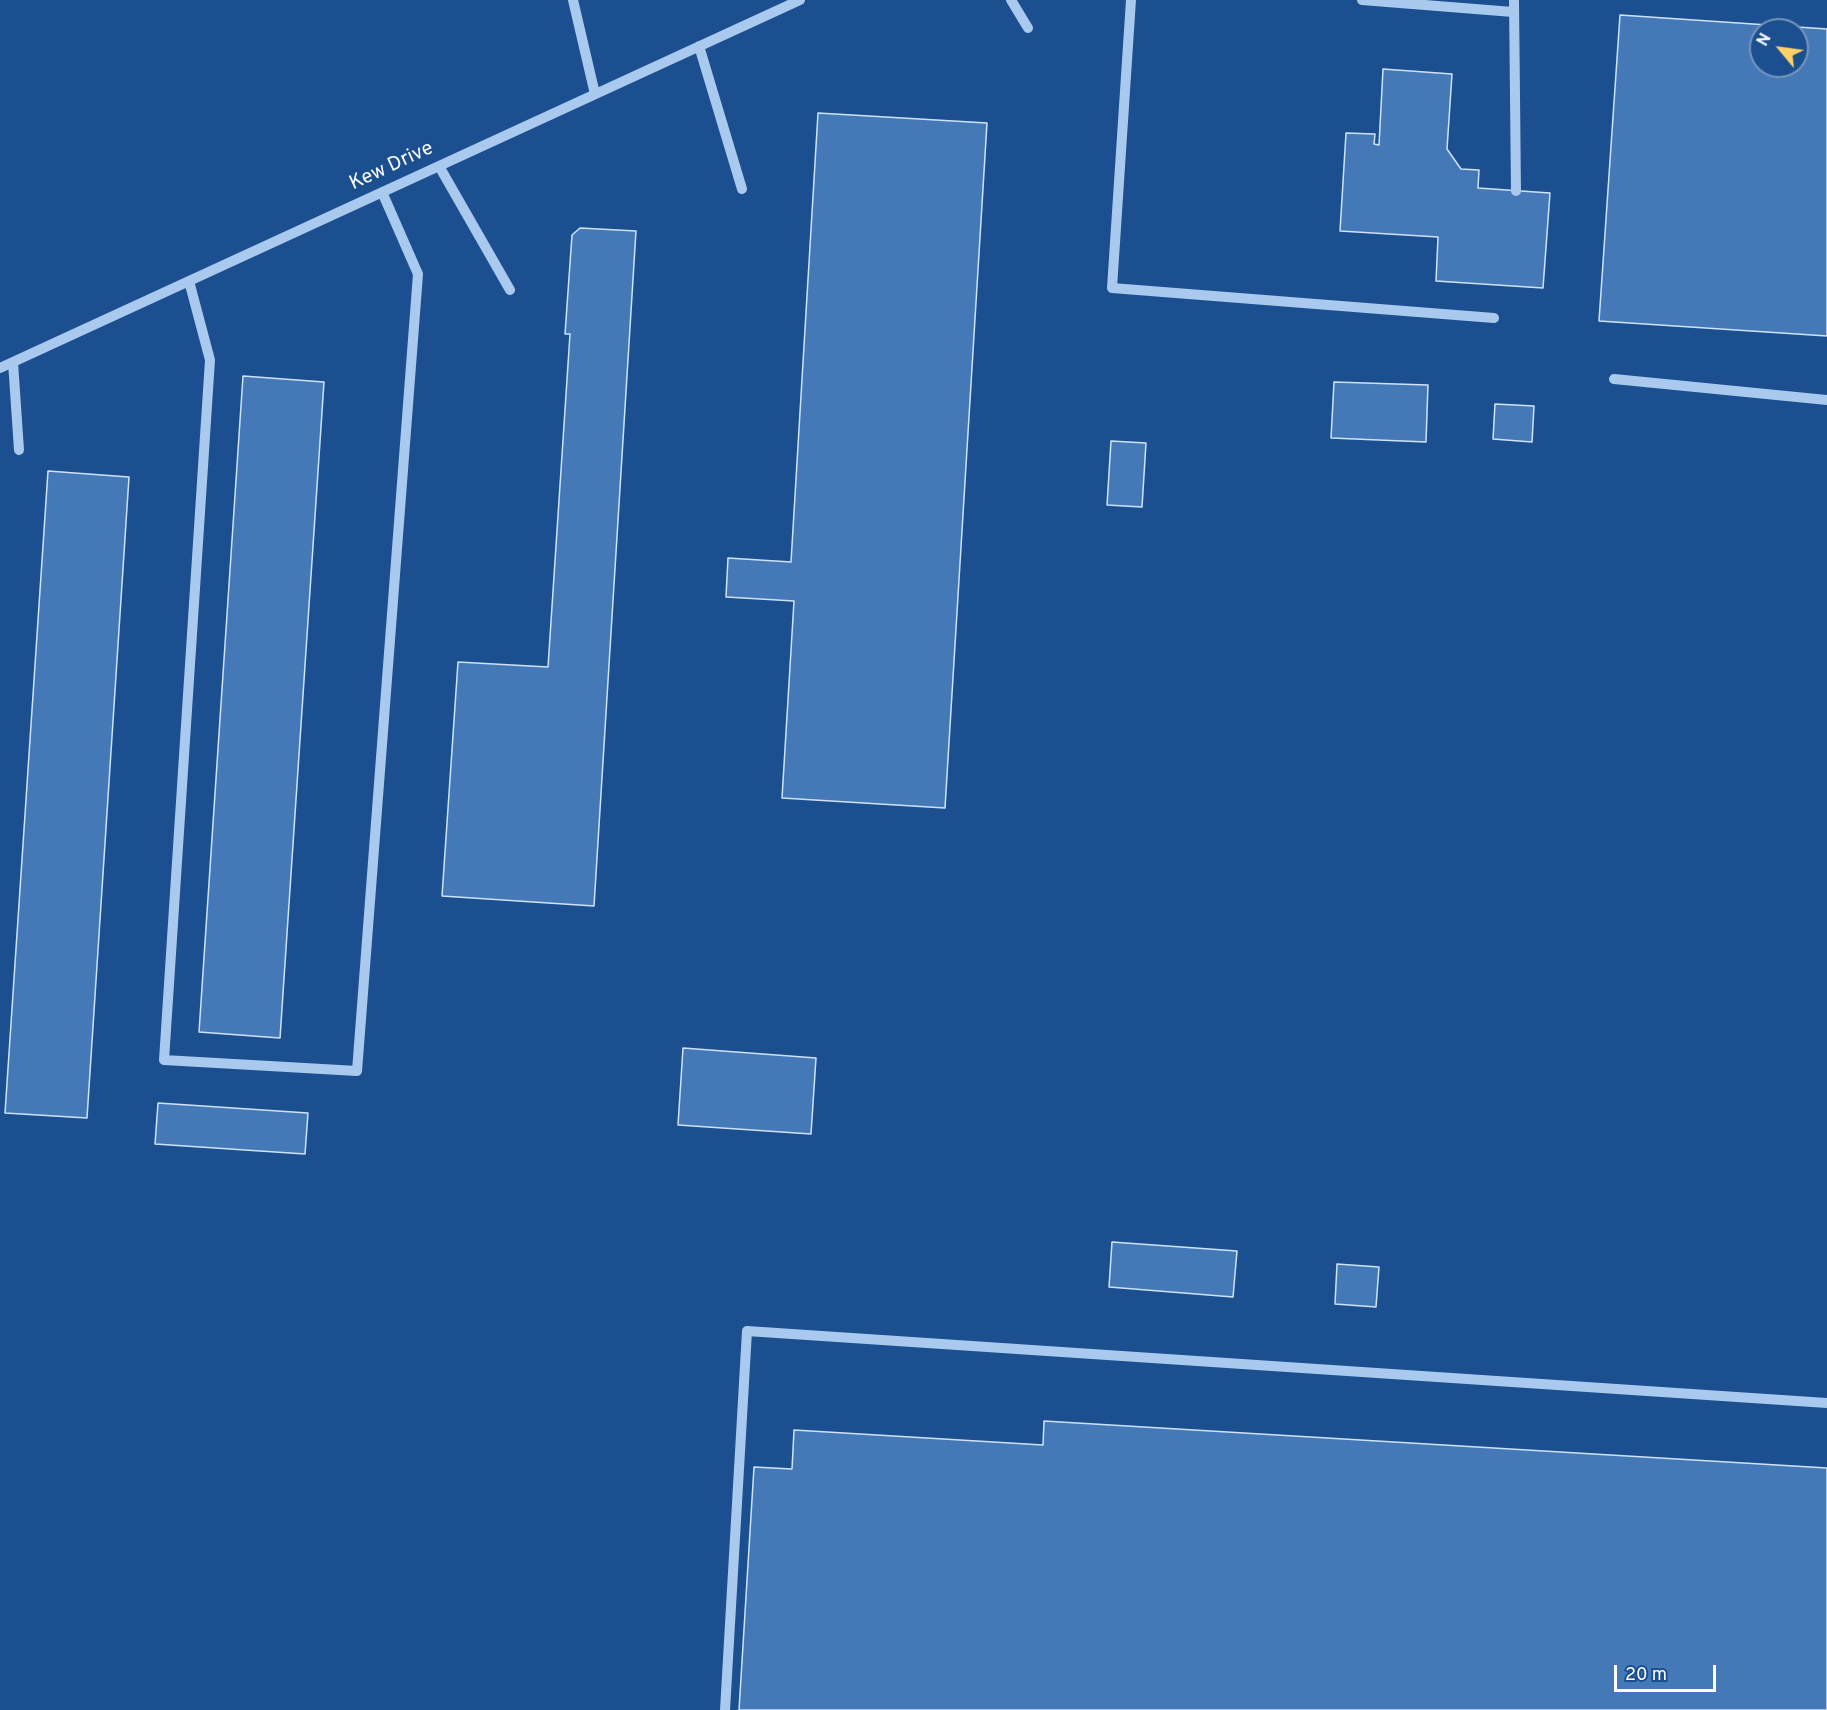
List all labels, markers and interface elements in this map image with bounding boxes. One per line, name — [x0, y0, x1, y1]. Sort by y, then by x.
north arrow — [1749, 18, 1809, 78]
text: N — [1753, 30, 1777, 50]
street label: Kew Drive — [346, 137, 438, 197]
scale bar — [1617, 1653, 1719, 1691]
text: 20 m — [1625, 1664, 1667, 1687]

